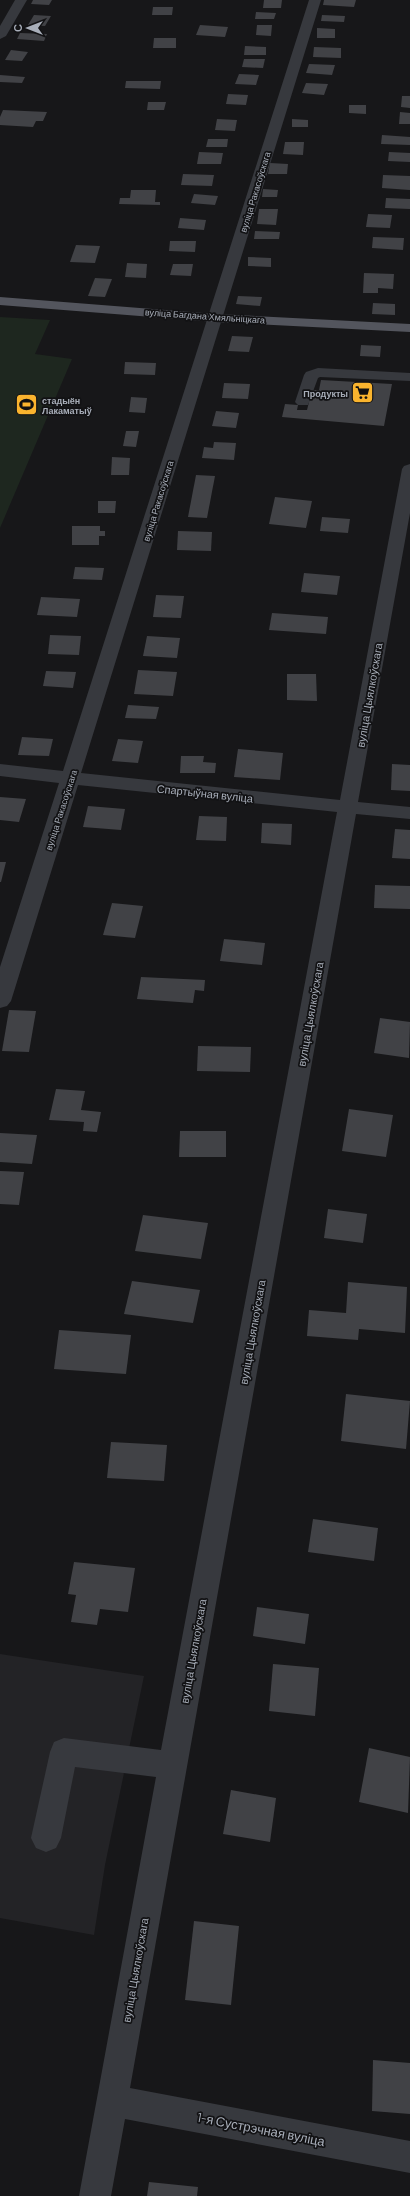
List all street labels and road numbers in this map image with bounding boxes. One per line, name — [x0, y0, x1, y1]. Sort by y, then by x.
street label: вуліца Ракасоўскага — [237, 150, 273, 234]
street label: вуліца Багдана Хмяльніцкага — [145, 306, 265, 326]
street label: вуліца Ракасоўскага — [140, 459, 176, 543]
street label: вуліца Цыялкоўскага — [353, 641, 385, 748]
street label: вуліца Ракасоўскага — [43, 768, 79, 852]
street label: Спартыўная вуліца — [156, 781, 255, 805]
street label: вуліца Цыялкоўскага — [294, 960, 326, 1067]
street label: вуліца Цыялкоўскага — [236, 1278, 268, 1385]
street label: вуліца Цыялкоўскага — [177, 1597, 209, 1704]
street label: вуліца Цыялкоўскага — [119, 1916, 151, 2023]
street label: 1-я Сустрэчная вуліца — [196, 2109, 327, 2149]

